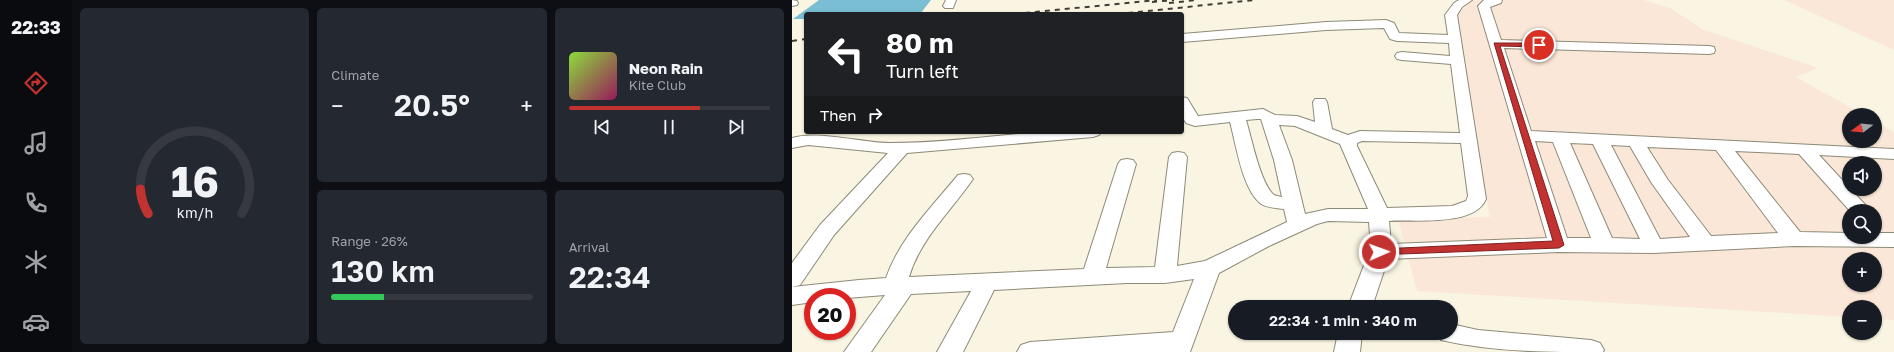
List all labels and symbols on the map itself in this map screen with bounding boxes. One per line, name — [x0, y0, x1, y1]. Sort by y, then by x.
pin — [1522, 28, 1556, 62]
north arrow — [1842, 108, 1882, 148]
position arrow — [1358, 231, 1400, 273]
speed limit sign: 20 — [804, 288, 856, 340]

